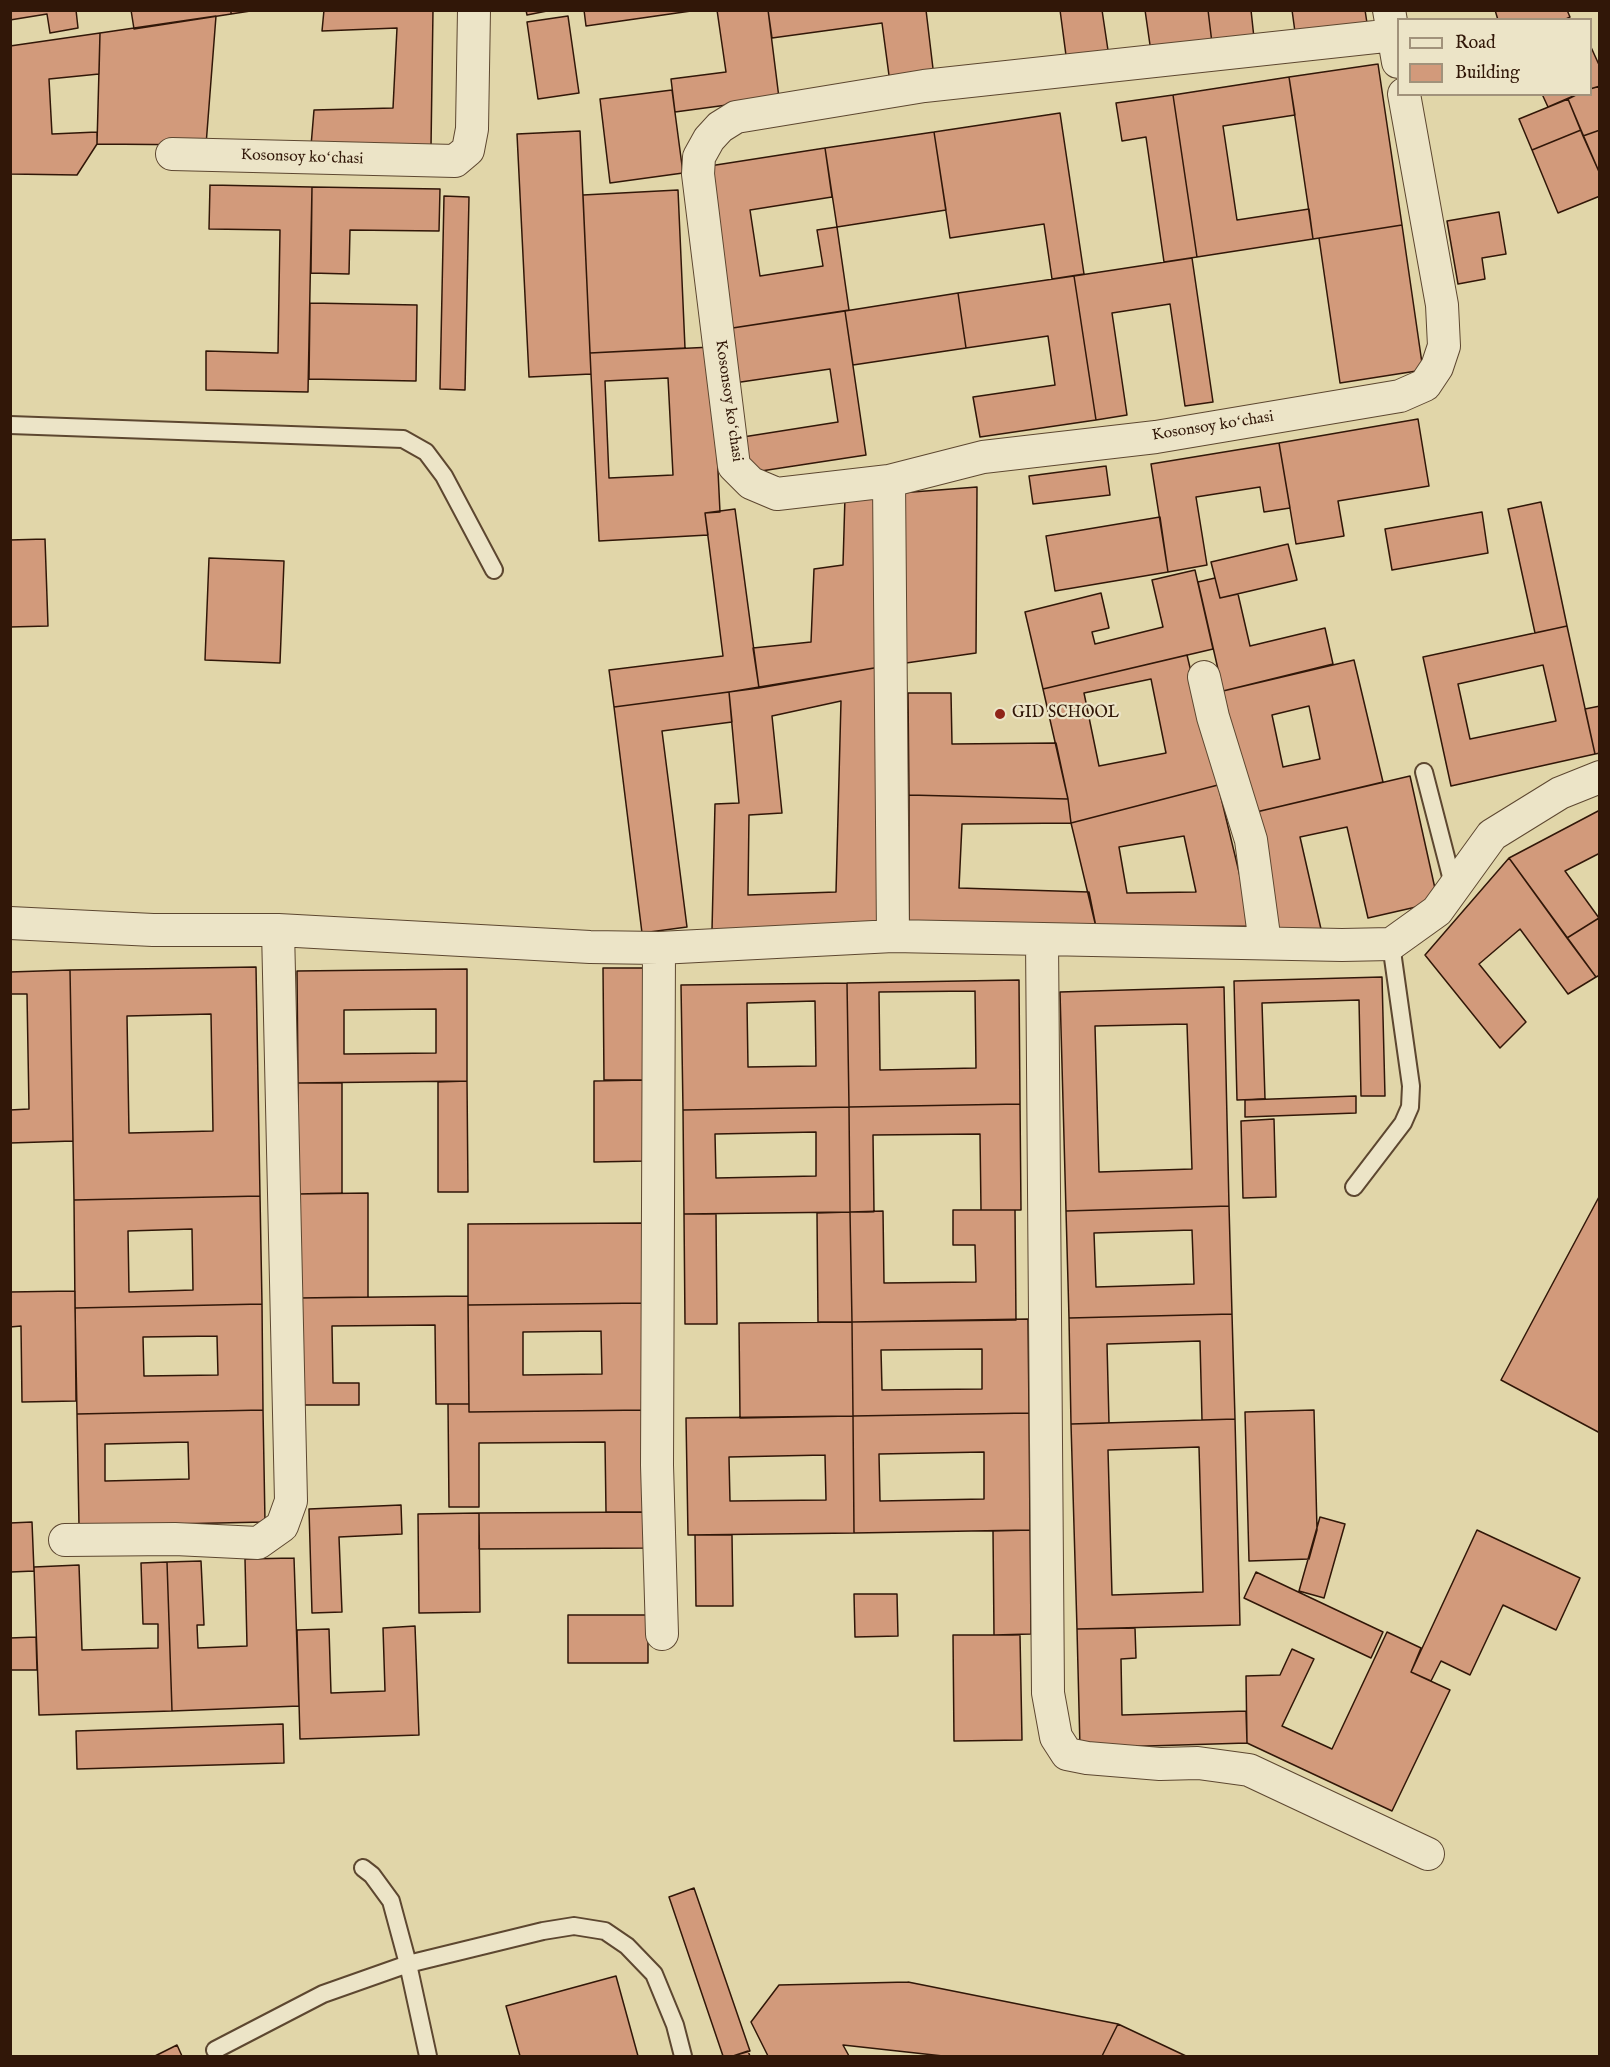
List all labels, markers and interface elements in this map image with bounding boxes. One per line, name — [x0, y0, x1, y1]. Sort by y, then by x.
legend — [1397, 18, 1592, 96]
text: Road — [1455, 32, 1496, 55]
text: Building — [1455, 62, 1520, 85]
street label: Kosonsoy koʻchasi — [240, 146, 364, 170]
street label: Kosonsoy koʻchasi — [710, 339, 746, 463]
street label: Kosonsoy koʻchasi — [1151, 408, 1275, 446]
place label: GID SCHOOL — [1012, 704, 1119, 724]
marker: GID SCHOOL — [993, 707, 1007, 721]

